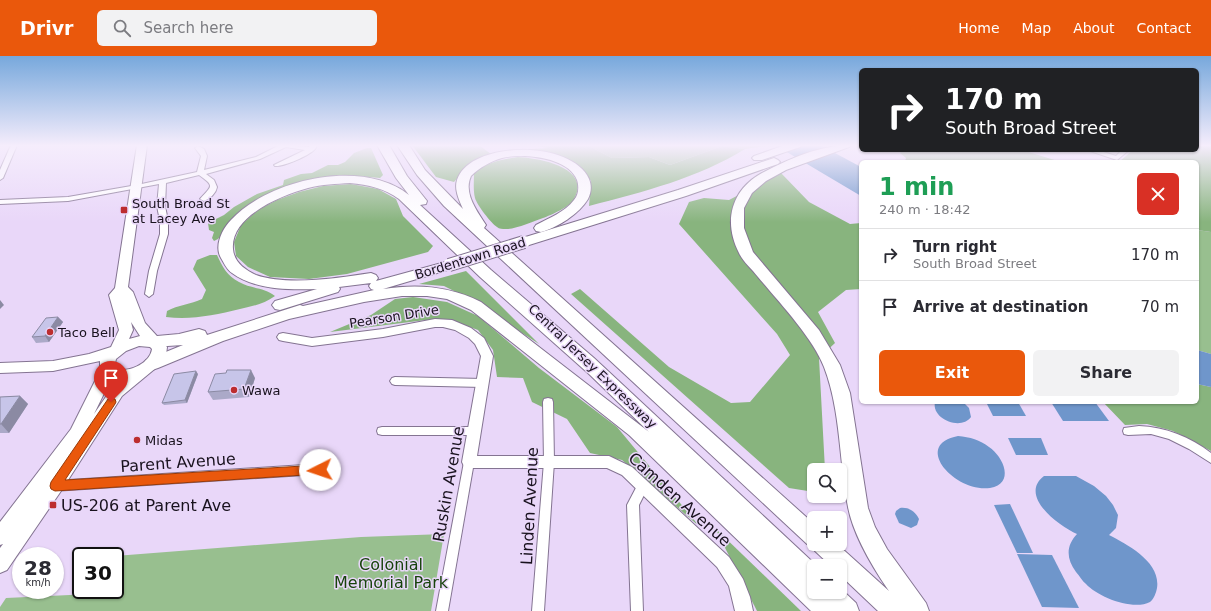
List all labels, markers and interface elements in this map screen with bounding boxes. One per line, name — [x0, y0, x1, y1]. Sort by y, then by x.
search box — [97, 10, 377, 46]
text: Drivr — [20, 17, 73, 39]
icon: search — [111, 17, 133, 39]
text: Search here — [143, 19, 234, 37]
text: Home — [958, 20, 1000, 36]
text: Map — [1022, 20, 1051, 36]
text: About — [1073, 20, 1115, 36]
text: Contact — [1137, 20, 1191, 36]
text: 170 m — [945, 83, 1042, 116]
icon: right — [879, 84, 931, 136]
text: South Broad Street — [945, 117, 1116, 138]
text: 1 min — [879, 173, 954, 201]
button: close — [1137, 173, 1179, 215]
place label: South Broad St at Lacey Ave — [132, 196, 230, 226]
text: 240 m · 18:42 — [879, 202, 970, 217]
marker: South Broad St at Lacey Ave — [119, 205, 129, 215]
street label: Bordentown Road — [413, 234, 527, 282]
text: Turn right — [913, 238, 997, 256]
icon: right — [879, 244, 901, 266]
text: 170 m — [1131, 246, 1179, 264]
text: South Broad Street — [913, 256, 1037, 271]
icon: arrive — [879, 296, 901, 318]
text: Arrive at destination — [913, 298, 1088, 316]
text: 70 m — [1141, 298, 1179, 316]
street label: Central Jersey Expressway — [525, 301, 660, 432]
street label: Pearson Drive — [348, 302, 440, 331]
place label: Taco Bell — [57, 325, 115, 340]
marker: Taco Bell — [45, 327, 55, 337]
button: Exit — [879, 350, 1025, 396]
button: Share — [1033, 350, 1179, 396]
pin — [94, 361, 128, 402]
icon: arrive — [100, 367, 122, 389]
place label: Wawa — [242, 383, 281, 398]
marker: Wawa — [229, 385, 239, 395]
street label: Ruskin Avenue — [429, 425, 468, 543]
place label: Midas — [145, 433, 183, 448]
marker: Midas — [132, 435, 142, 445]
street label: Linden Avenue — [517, 447, 542, 566]
street label: Camden Avenue — [625, 448, 735, 550]
street label: Parent Avenue — [120, 449, 236, 476]
position arrow — [299, 449, 341, 491]
map controls — [807, 463, 847, 599]
button: search — [807, 463, 847, 503]
place label: US-206 at Parent Ave — [61, 496, 231, 515]
marker: US-206 at Parent Ave — [48, 500, 58, 510]
button: + — [807, 511, 847, 551]
speed limit sign: 30 — [72, 547, 124, 599]
park label: Colonial Memorial Park — [334, 555, 449, 592]
text: 28 — [24, 556, 52, 580]
button: − — [807, 559, 847, 599]
text: km/h — [25, 577, 51, 588]

